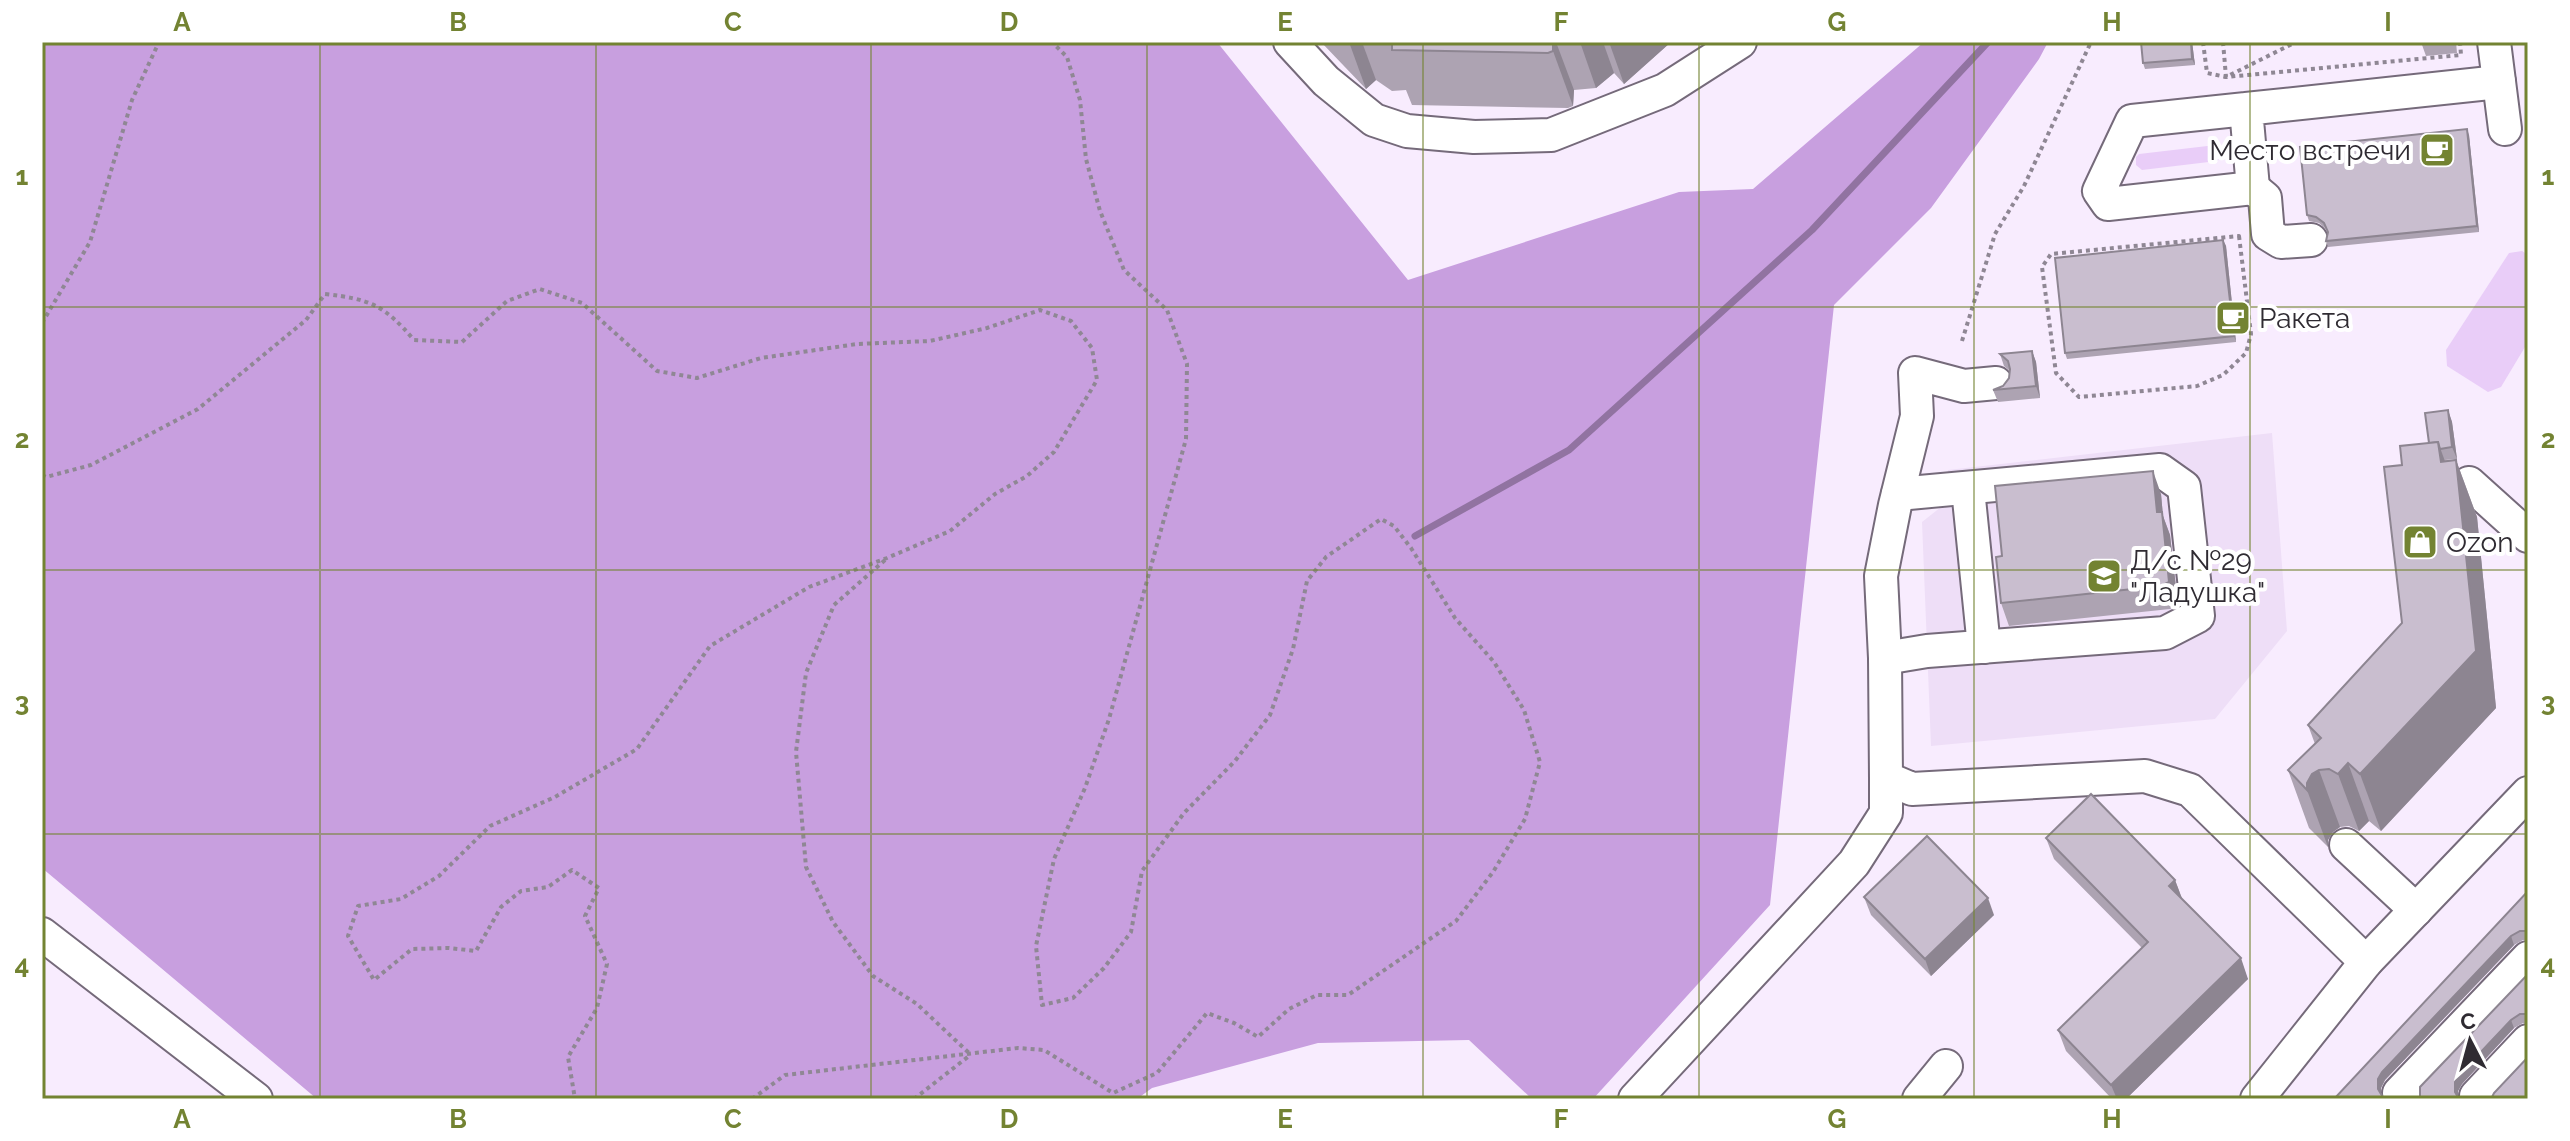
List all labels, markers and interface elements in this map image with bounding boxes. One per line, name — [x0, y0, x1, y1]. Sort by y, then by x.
text: A — [173, 7, 191, 37]
text: B — [449, 7, 467, 37]
text: C — [724, 7, 742, 37]
text: D — [1000, 7, 1018, 37]
text: E — [1277, 7, 1293, 37]
text: F — [1554, 7, 1569, 37]
text: G — [1828, 7, 1846, 37]
text: H — [2102, 7, 2122, 37]
text: I — [2384, 7, 2392, 37]
cafe icon: Место встречи — [2418, 131, 2456, 169]
place label: Место встречи — [2209, 134, 2411, 167]
text: 1 — [16, 161, 29, 191]
text: 1 — [2542, 161, 2555, 191]
cafe icon: Ракета — [2214, 299, 2252, 337]
place label: Ракета — [2259, 302, 2350, 335]
text: 2 — [15, 424, 29, 454]
text: 2 — [2541, 424, 2555, 454]
shop icon: Ozon — [2401, 523, 2439, 561]
place label: Ozon — [2446, 526, 2513, 559]
place label: Д/с №29 "Ладушка" — [2130, 544, 2265, 609]
school or university icon: Д/с №29 "Ладушка" — [2085, 557, 2123, 595]
text: 3 — [15, 687, 29, 717]
text: 3 — [2541, 687, 2555, 717]
text: 4 — [15, 950, 29, 980]
text: 4 — [2541, 950, 2555, 980]
north arrow — [2430, 1001, 2510, 1081]
text: С — [2459, 1007, 2477, 1035]
text: A — [173, 1104, 191, 1134]
text: B — [449, 1104, 467, 1134]
text: C — [724, 1104, 742, 1134]
text: D — [1000, 1104, 1018, 1134]
text: E — [1277, 1104, 1293, 1134]
text: F — [1554, 1104, 1569, 1134]
text: G — [1828, 1104, 1846, 1134]
text: H — [2102, 1104, 2122, 1134]
text: I — [2384, 1104, 2392, 1134]

